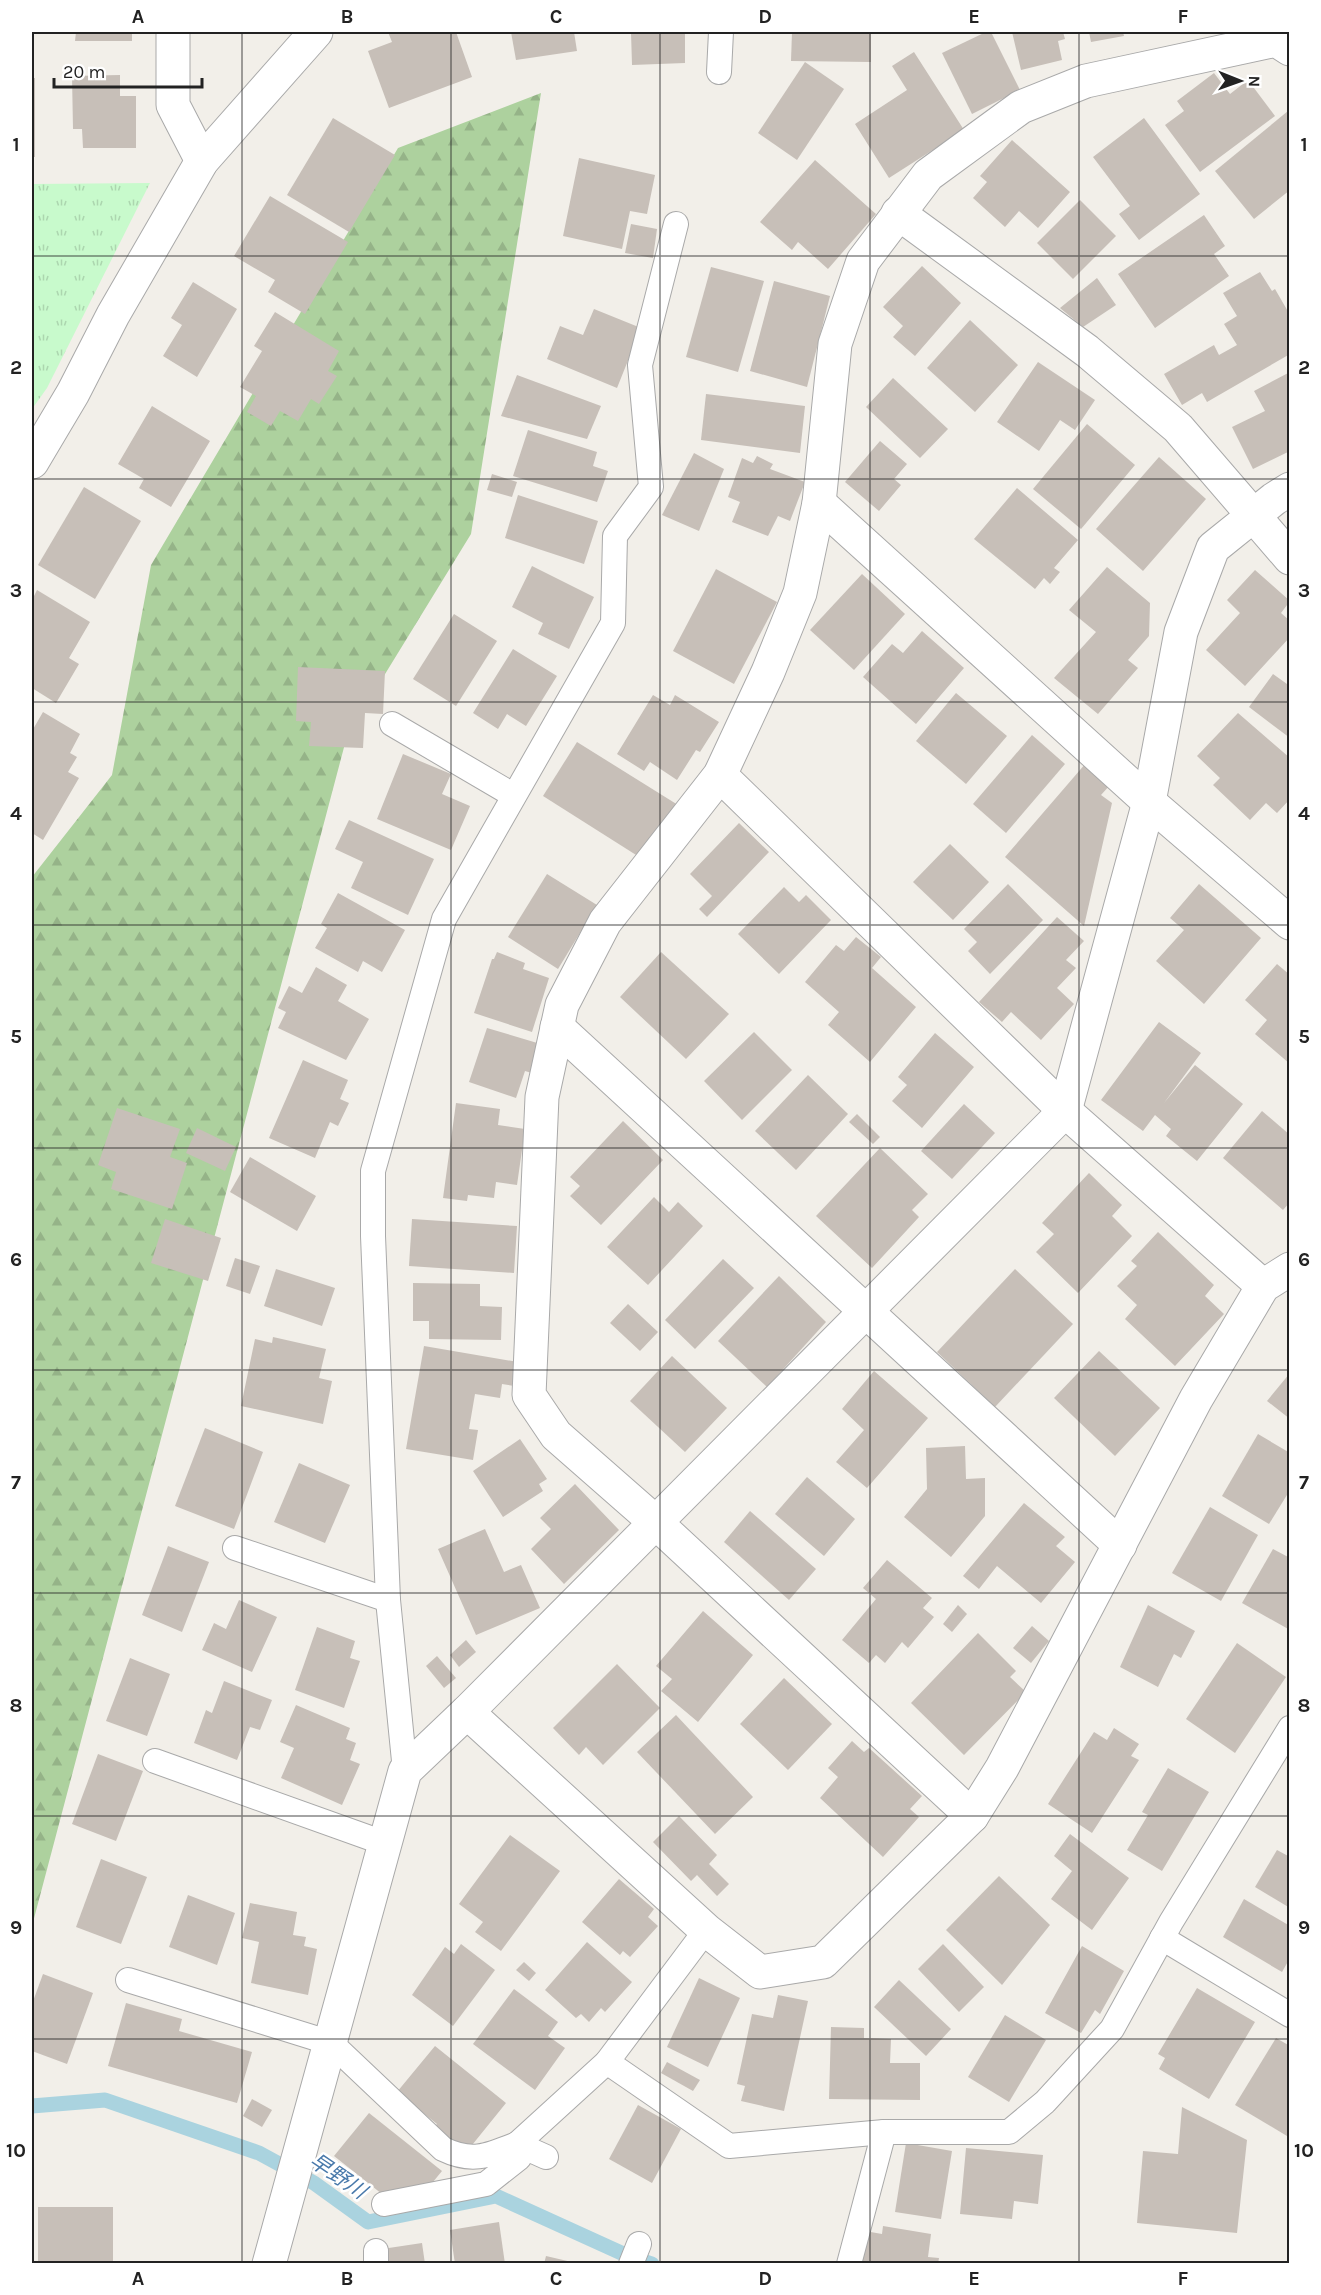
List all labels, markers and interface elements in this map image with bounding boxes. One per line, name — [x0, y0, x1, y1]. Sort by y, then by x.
text: A — [132, 5, 145, 28]
text: B — [341, 5, 353, 28]
text: C — [550, 5, 562, 28]
text: D — [758, 5, 772, 28]
text: E — [968, 5, 980, 28]
text: F — [1178, 5, 1189, 28]
scale bar — [54, 51, 202, 89]
north arrow — [1210, 51, 1270, 111]
text: 20 m — [63, 61, 105, 83]
text: N — [1245, 75, 1264, 87]
text: 1 — [12, 133, 20, 156]
text: 1 — [1300, 133, 1308, 156]
text: 2 — [10, 356, 22, 379]
text: 2 — [1298, 356, 1310, 379]
text: 3 — [10, 579, 22, 602]
text: 3 — [1298, 579, 1310, 602]
text: 4 — [10, 802, 22, 825]
text: 4 — [1298, 802, 1310, 825]
text: 5 — [10, 1025, 22, 1048]
text: 5 — [1298, 1025, 1310, 1048]
text: 6 — [10, 1248, 22, 1271]
text: 6 — [1298, 1248, 1310, 1271]
text: 7 — [11, 1471, 21, 1494]
text: 7 — [1299, 1471, 1309, 1494]
text: 8 — [10, 1694, 22, 1717]
text: 8 — [1298, 1694, 1310, 1717]
text: 9 — [10, 1916, 22, 1939]
text: 9 — [1298, 1916, 1310, 1939]
text: 10 — [6, 2139, 26, 2162]
text: 10 — [1294, 2139, 1314, 2162]
water label: 早野川 — [305, 2148, 372, 2205]
text: A — [132, 2267, 145, 2290]
text: B — [341, 2267, 353, 2290]
text: C — [550, 2267, 562, 2290]
text: D — [758, 2267, 772, 2290]
text: E — [968, 2267, 980, 2290]
text: F — [1178, 2267, 1189, 2290]

